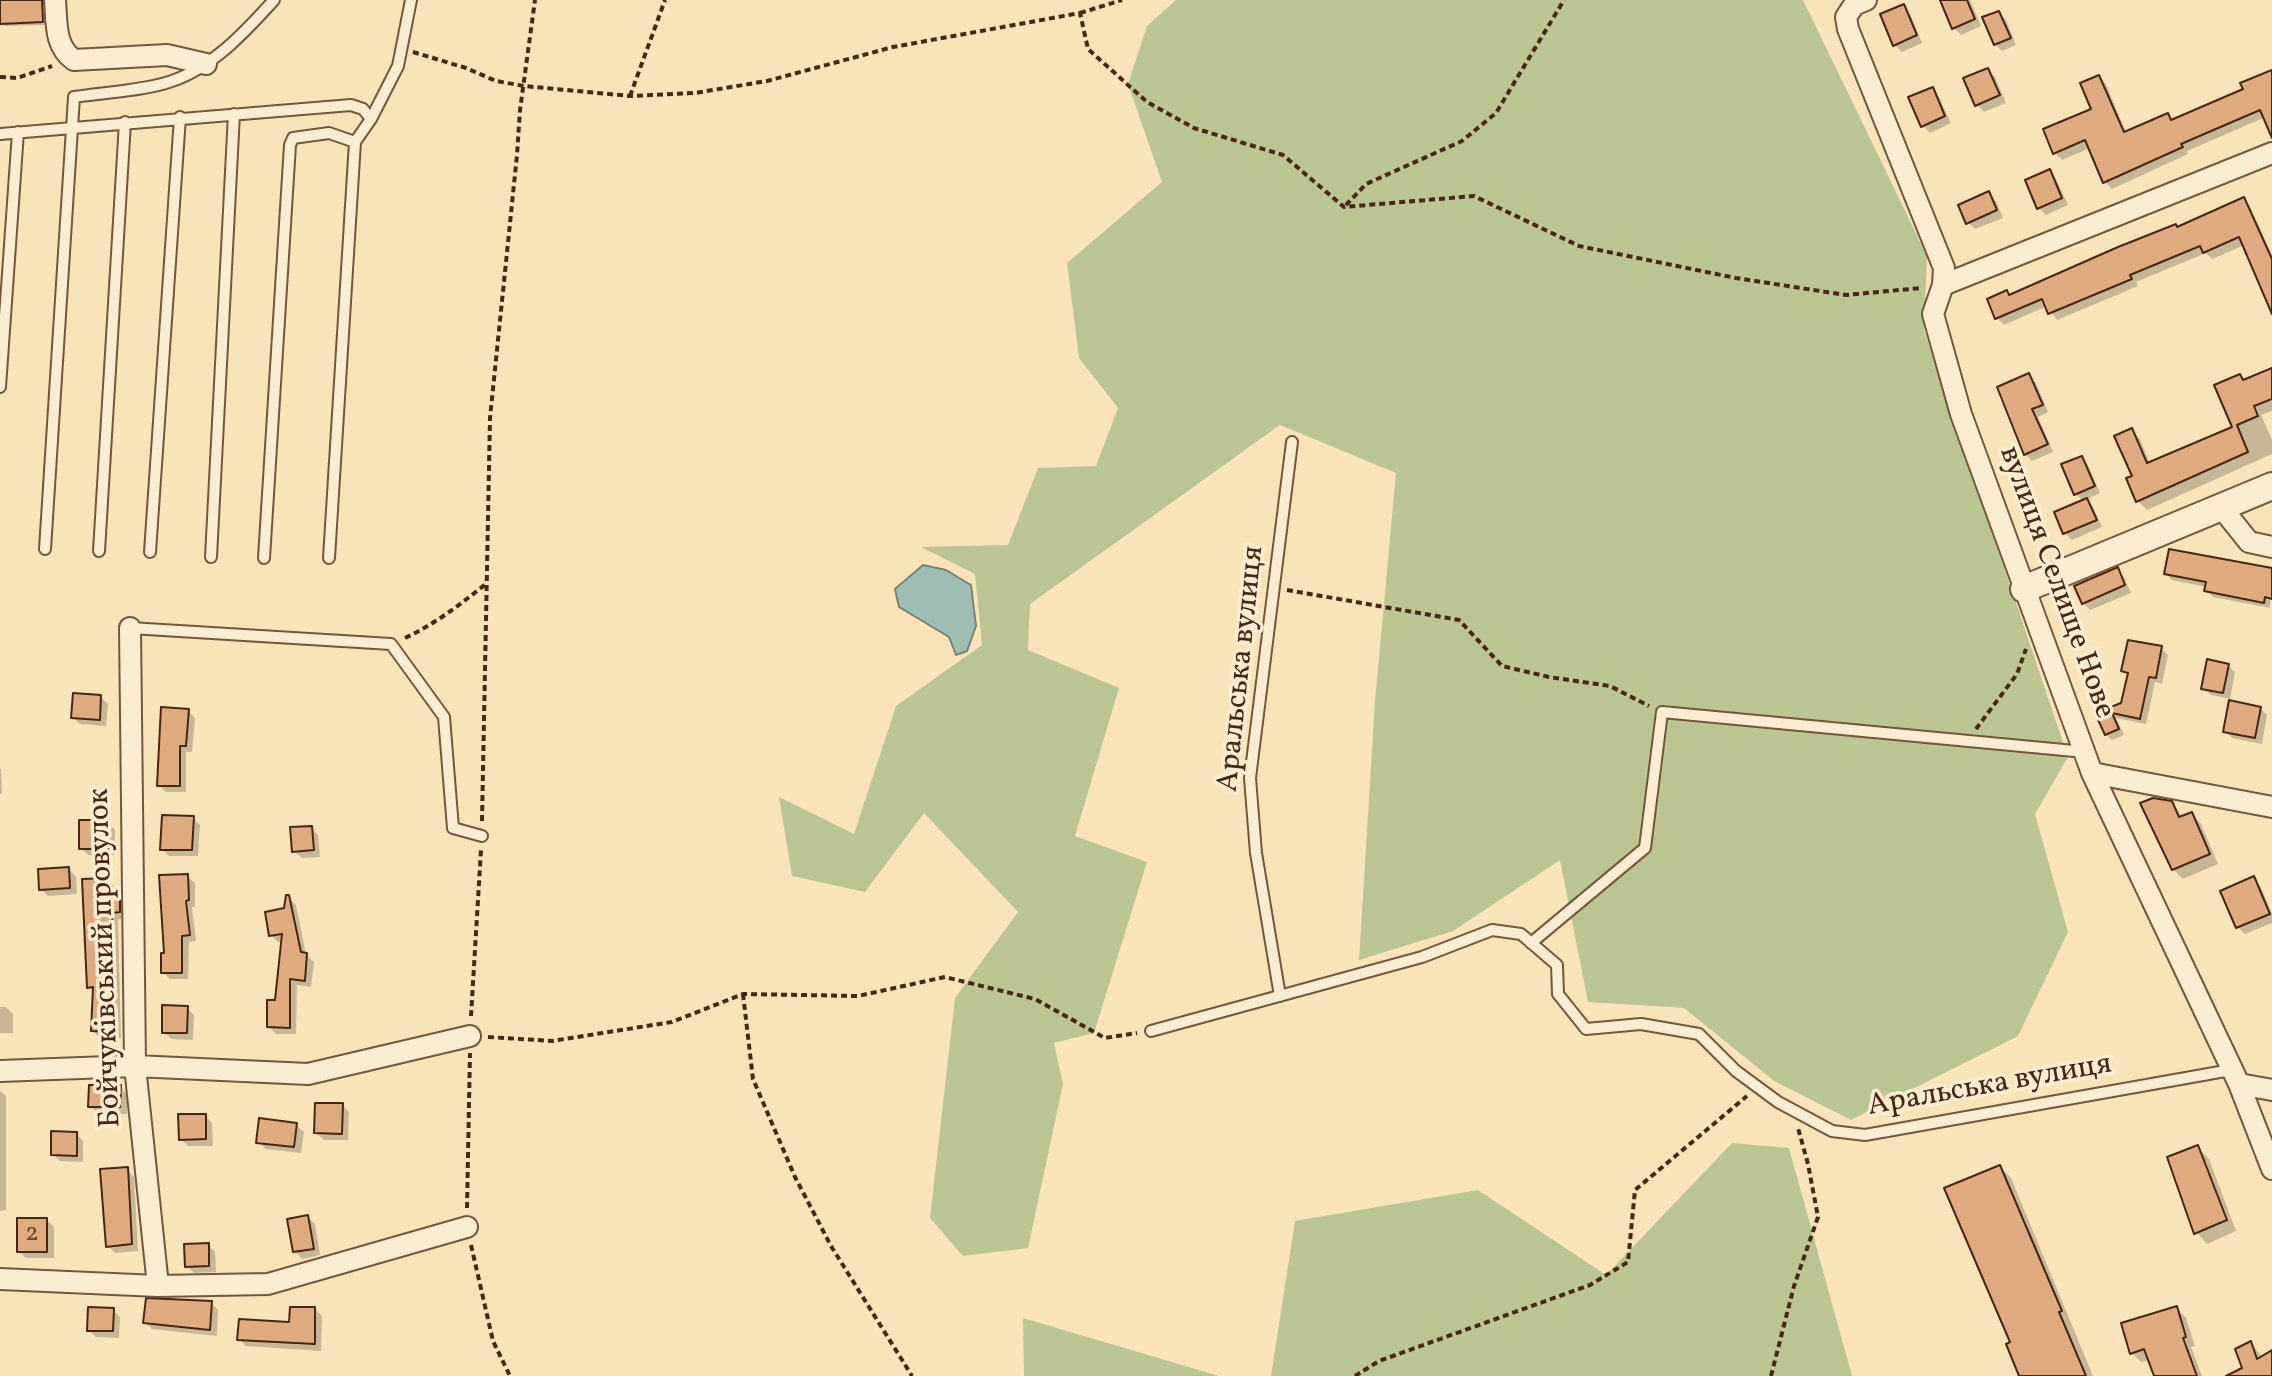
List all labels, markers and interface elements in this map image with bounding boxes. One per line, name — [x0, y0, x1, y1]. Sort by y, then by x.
street label: вулиця Селище Нове — [1989, 442, 2121, 724]
street label: Аральська вулиця — [1212, 544, 1274, 794]
street label: Бойчуківський провулок — [83, 788, 131, 1128]
street label: Аральська вулиця — [1865, 1048, 2115, 1126]
house number: 2 — [25, 1219, 39, 1251]

